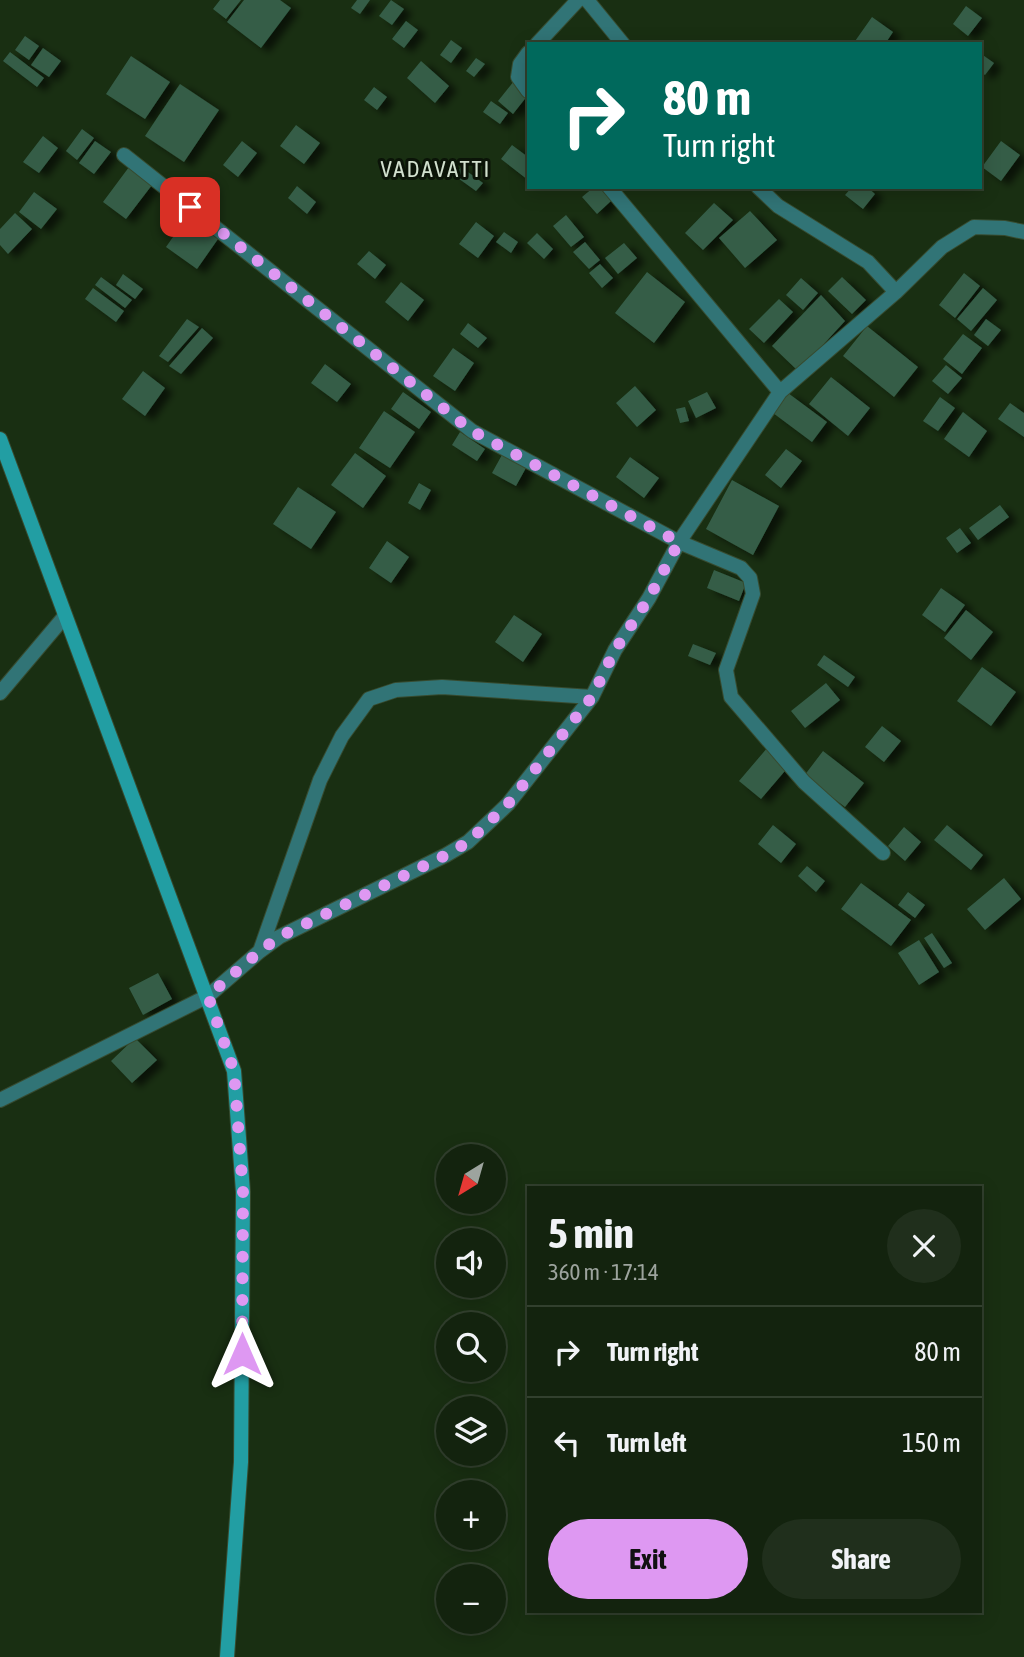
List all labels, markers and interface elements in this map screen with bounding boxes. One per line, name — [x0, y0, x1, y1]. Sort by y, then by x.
text: 80 m — [663, 69, 751, 125]
icon: right — [548, 70, 639, 161]
text: Turn right — [663, 127, 776, 164]
district label: VADAVATTI — [381, 156, 492, 182]
pin — [160, 177, 220, 237]
icon: arrive — [171, 188, 209, 226]
north arrow — [436, 1144, 506, 1214]
map controls — [436, 1144, 506, 1634]
text: 5 min — [548, 1209, 634, 1257]
button: close — [887, 1209, 961, 1283]
button: sound — [436, 1228, 506, 1298]
text: 360 m · 17:14 — [548, 1259, 659, 1285]
button: search — [436, 1312, 506, 1382]
position arrow — [205, 1317, 279, 1391]
icon: right — [548, 1333, 586, 1371]
text: Turn right — [607, 1337, 698, 1367]
text: 80 m — [914, 1337, 961, 1367]
button: layers — [436, 1396, 506, 1466]
icon: left — [548, 1424, 586, 1462]
text: Turn left — [607, 1428, 687, 1458]
text: 150 m — [902, 1428, 961, 1458]
button: + — [436, 1480, 506, 1550]
button: Exit — [548, 1519, 748, 1599]
button: Share — [762, 1519, 961, 1599]
button: − — [436, 1564, 506, 1634]

